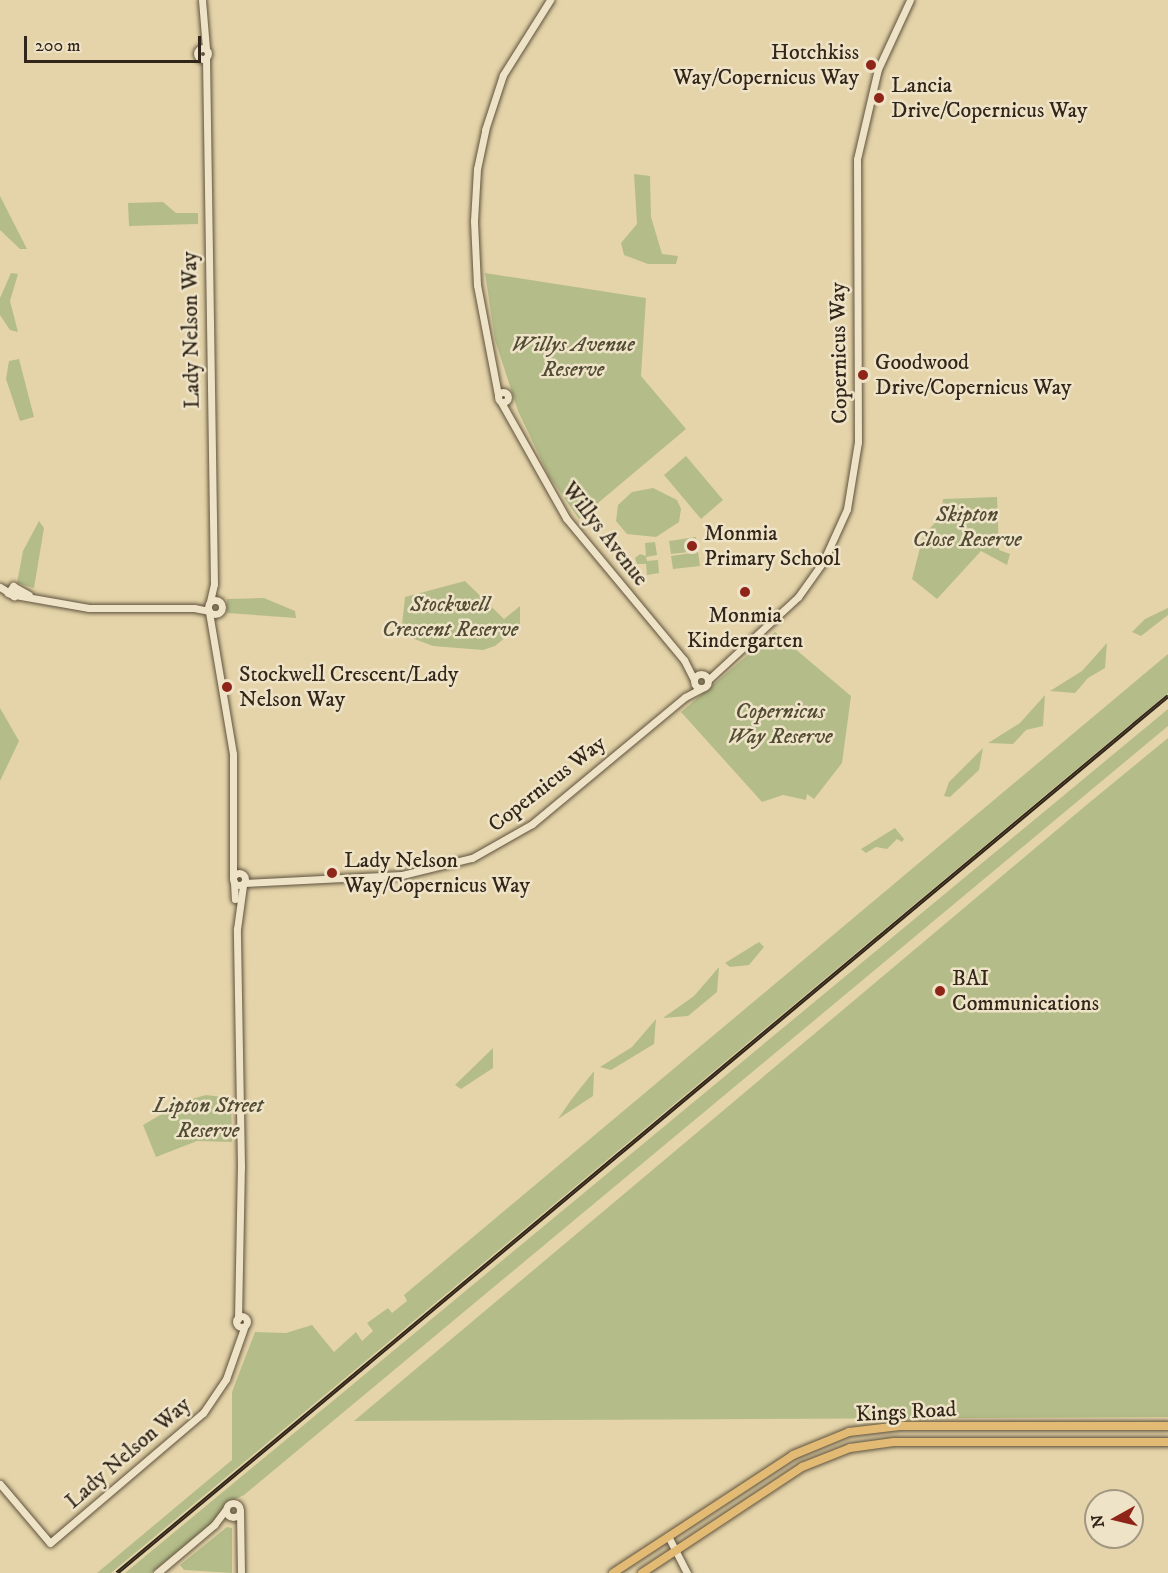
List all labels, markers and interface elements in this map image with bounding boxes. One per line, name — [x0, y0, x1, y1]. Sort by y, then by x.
scale bar — [27, 24, 204, 62]
text: 200 m — [35, 35, 81, 57]
place label: Hotchkiss Way/Copernicus Way — [673, 39, 859, 90]
marker: Hotchkiss Way/Copernicus Way — [864, 58, 878, 72]
place label: Lancia Drive/Copernicus Way — [891, 72, 1087, 124]
marker: Lancia Drive/Copernicus Way — [872, 91, 886, 105]
street label: Lady Nelson Way — [176, 251, 206, 409]
street label: Copernicus Way — [825, 282, 853, 424]
park label: Willys Avenue Reserve — [511, 331, 635, 382]
place label: Goodwood Drive/Copernicus Way — [875, 349, 1071, 400]
marker: Goodwood Drive/Copernicus Way — [856, 368, 870, 382]
street label: Willys Avenue — [556, 477, 654, 591]
park label: Skipton Close Reserve — [912, 501, 1022, 552]
place label: Monmia Primary School — [704, 520, 840, 572]
marker: Monmia Primary School — [685, 539, 699, 553]
marker: Monmia Kindergarten — [738, 585, 752, 599]
park label: Stockwell Crescent Reserve — [382, 591, 518, 642]
place label: Monmia Kindergarten — [687, 602, 803, 654]
place label: Stockwell Crescent/Lady Nelson Way — [239, 661, 458, 712]
marker: Stockwell Crescent/Lady Nelson Way — [220, 680, 234, 694]
park label: Copernicus Way Reserve — [728, 698, 832, 750]
street label: Copernicus Way — [483, 730, 611, 838]
place label: Lady Nelson Way/Copernicus Way — [344, 847, 530, 898]
marker: Lady Nelson Way/Copernicus Way — [325, 866, 339, 880]
place label: BAI Communications — [952, 965, 1099, 1016]
marker: BAI Communications — [933, 984, 947, 998]
park label: Lipton Street Reserve — [153, 1092, 263, 1144]
street label: Lady Nelson Way — [60, 1391, 196, 1515]
street label: Kings Road — [855, 1396, 957, 1428]
north arrow — [1084, 1489, 1144, 1549]
text: N — [1087, 1513, 1109, 1529]

